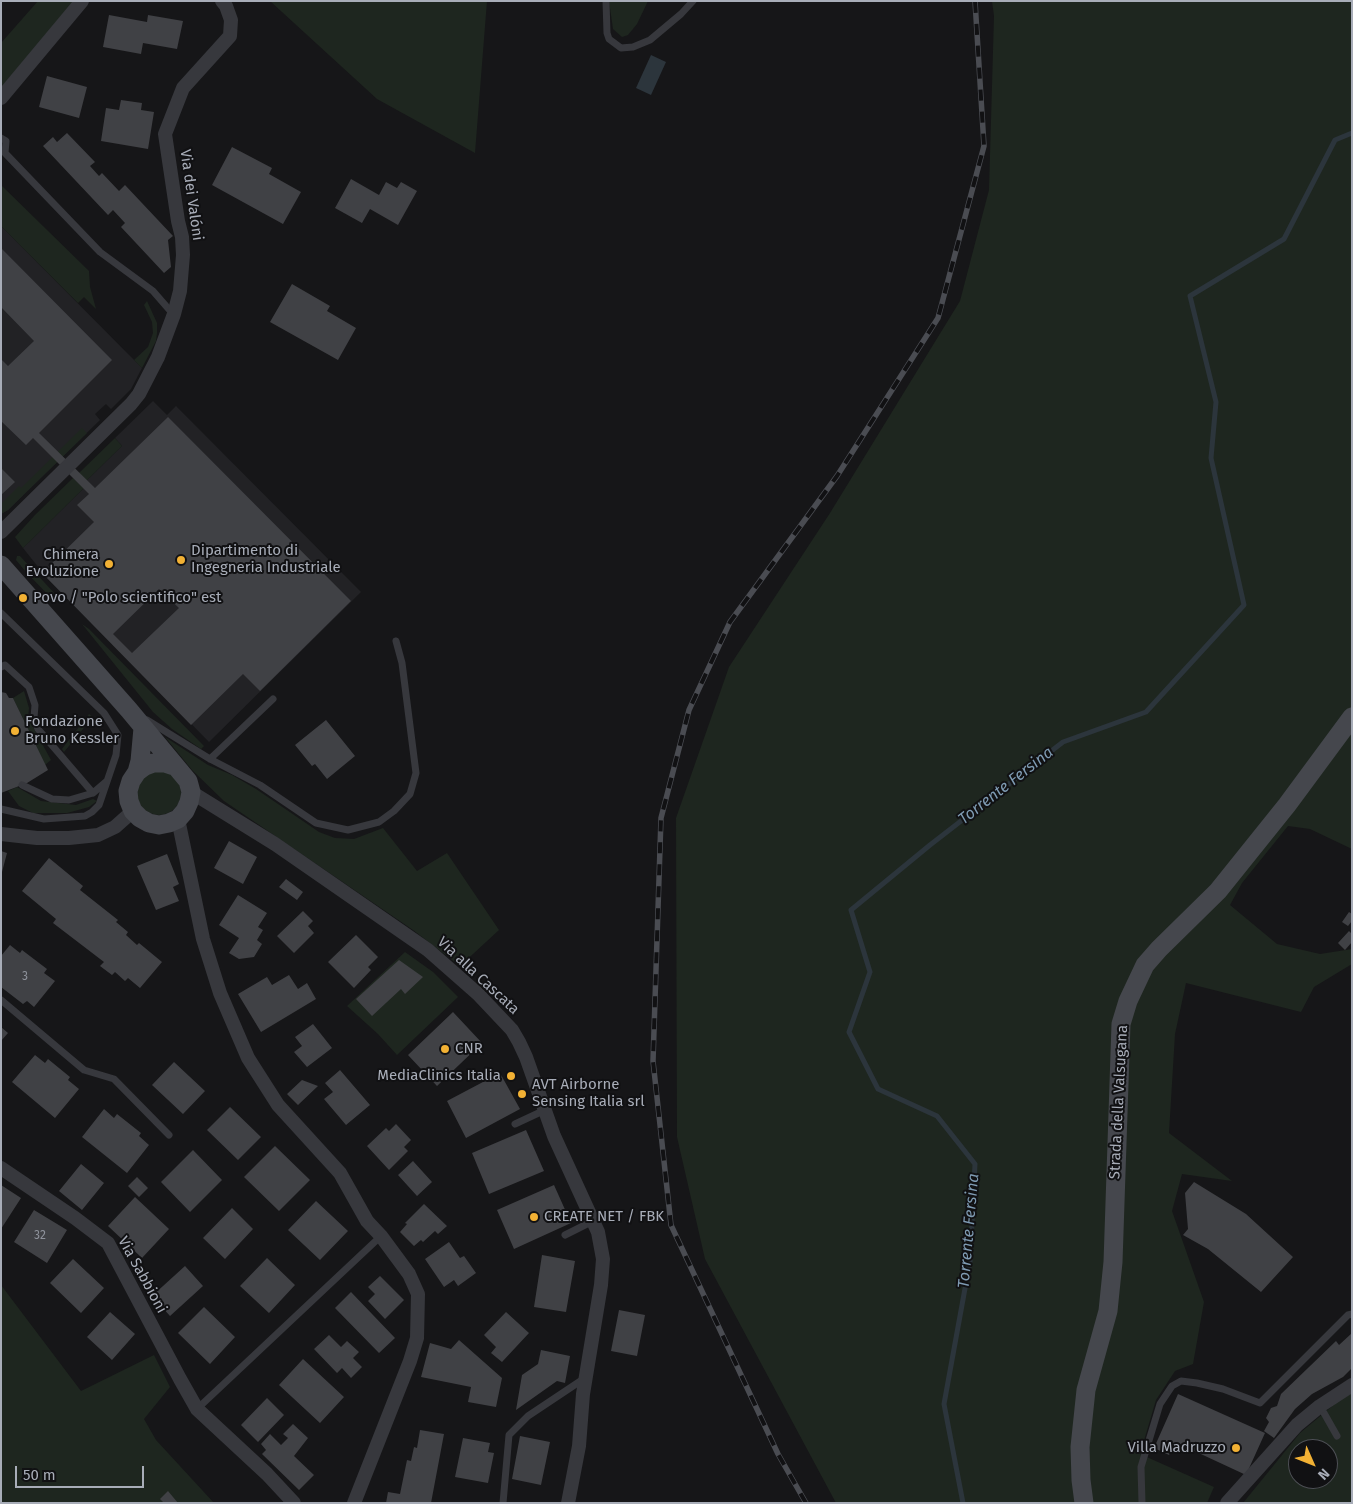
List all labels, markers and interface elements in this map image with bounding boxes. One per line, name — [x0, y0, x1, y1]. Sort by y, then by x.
street label: Via dei Valóni — [176, 148, 206, 242]
place label: Dipartimento di Ingegneria Industriale — [191, 542, 341, 577]
place label: Chimera Evoluzione — [26, 546, 99, 581]
marker: Dipartimento di Ingegneria Industriale — [175, 554, 187, 566]
marker: Chimera Evoluzione — [103, 558, 115, 570]
place label: Povo / "Polo scientifico" est — [33, 589, 222, 607]
marker: Povo / "Polo scientifico" est — [17, 592, 29, 604]
place label: Fondazione Bruno Kessler — [25, 713, 119, 748]
marker: Fondazione Bruno Kessler — [9, 725, 21, 737]
water label: Torrente Fersina — [955, 743, 1057, 829]
street label: Via alla Cascata — [433, 933, 523, 1019]
house number: 3 — [22, 970, 28, 984]
street label: Strada della Valsugana — [1106, 1024, 1132, 1180]
place label: CNR — [455, 1040, 483, 1058]
marker: CNR — [439, 1043, 451, 1055]
place label: MediaClinics Italia — [377, 1067, 501, 1085]
marker: MediaClinics Italia — [505, 1070, 517, 1082]
place label: AVT Airborne Sensing Italia srl — [532, 1076, 645, 1111]
marker: AVT Airborne Sensing Italia srl — [516, 1088, 528, 1100]
water label: Torrente Fersina — [954, 1173, 984, 1289]
place label: CREATE NET / FBK — [544, 1208, 664, 1226]
marker: CREATE NET / FBK — [528, 1211, 540, 1223]
house number: 32 — [34, 1229, 46, 1243]
street label: Via Sabbioni — [114, 1234, 170, 1316]
place label: Villa Madruzzo — [1127, 1439, 1226, 1457]
north arrow — [1288, 1439, 1338, 1489]
marker: Villa Madruzzo — [1230, 1442, 1242, 1454]
scale bar — [18, 1456, 146, 1488]
text: N — [1314, 1465, 1333, 1483]
text: 50 m — [23, 1466, 56, 1484]

